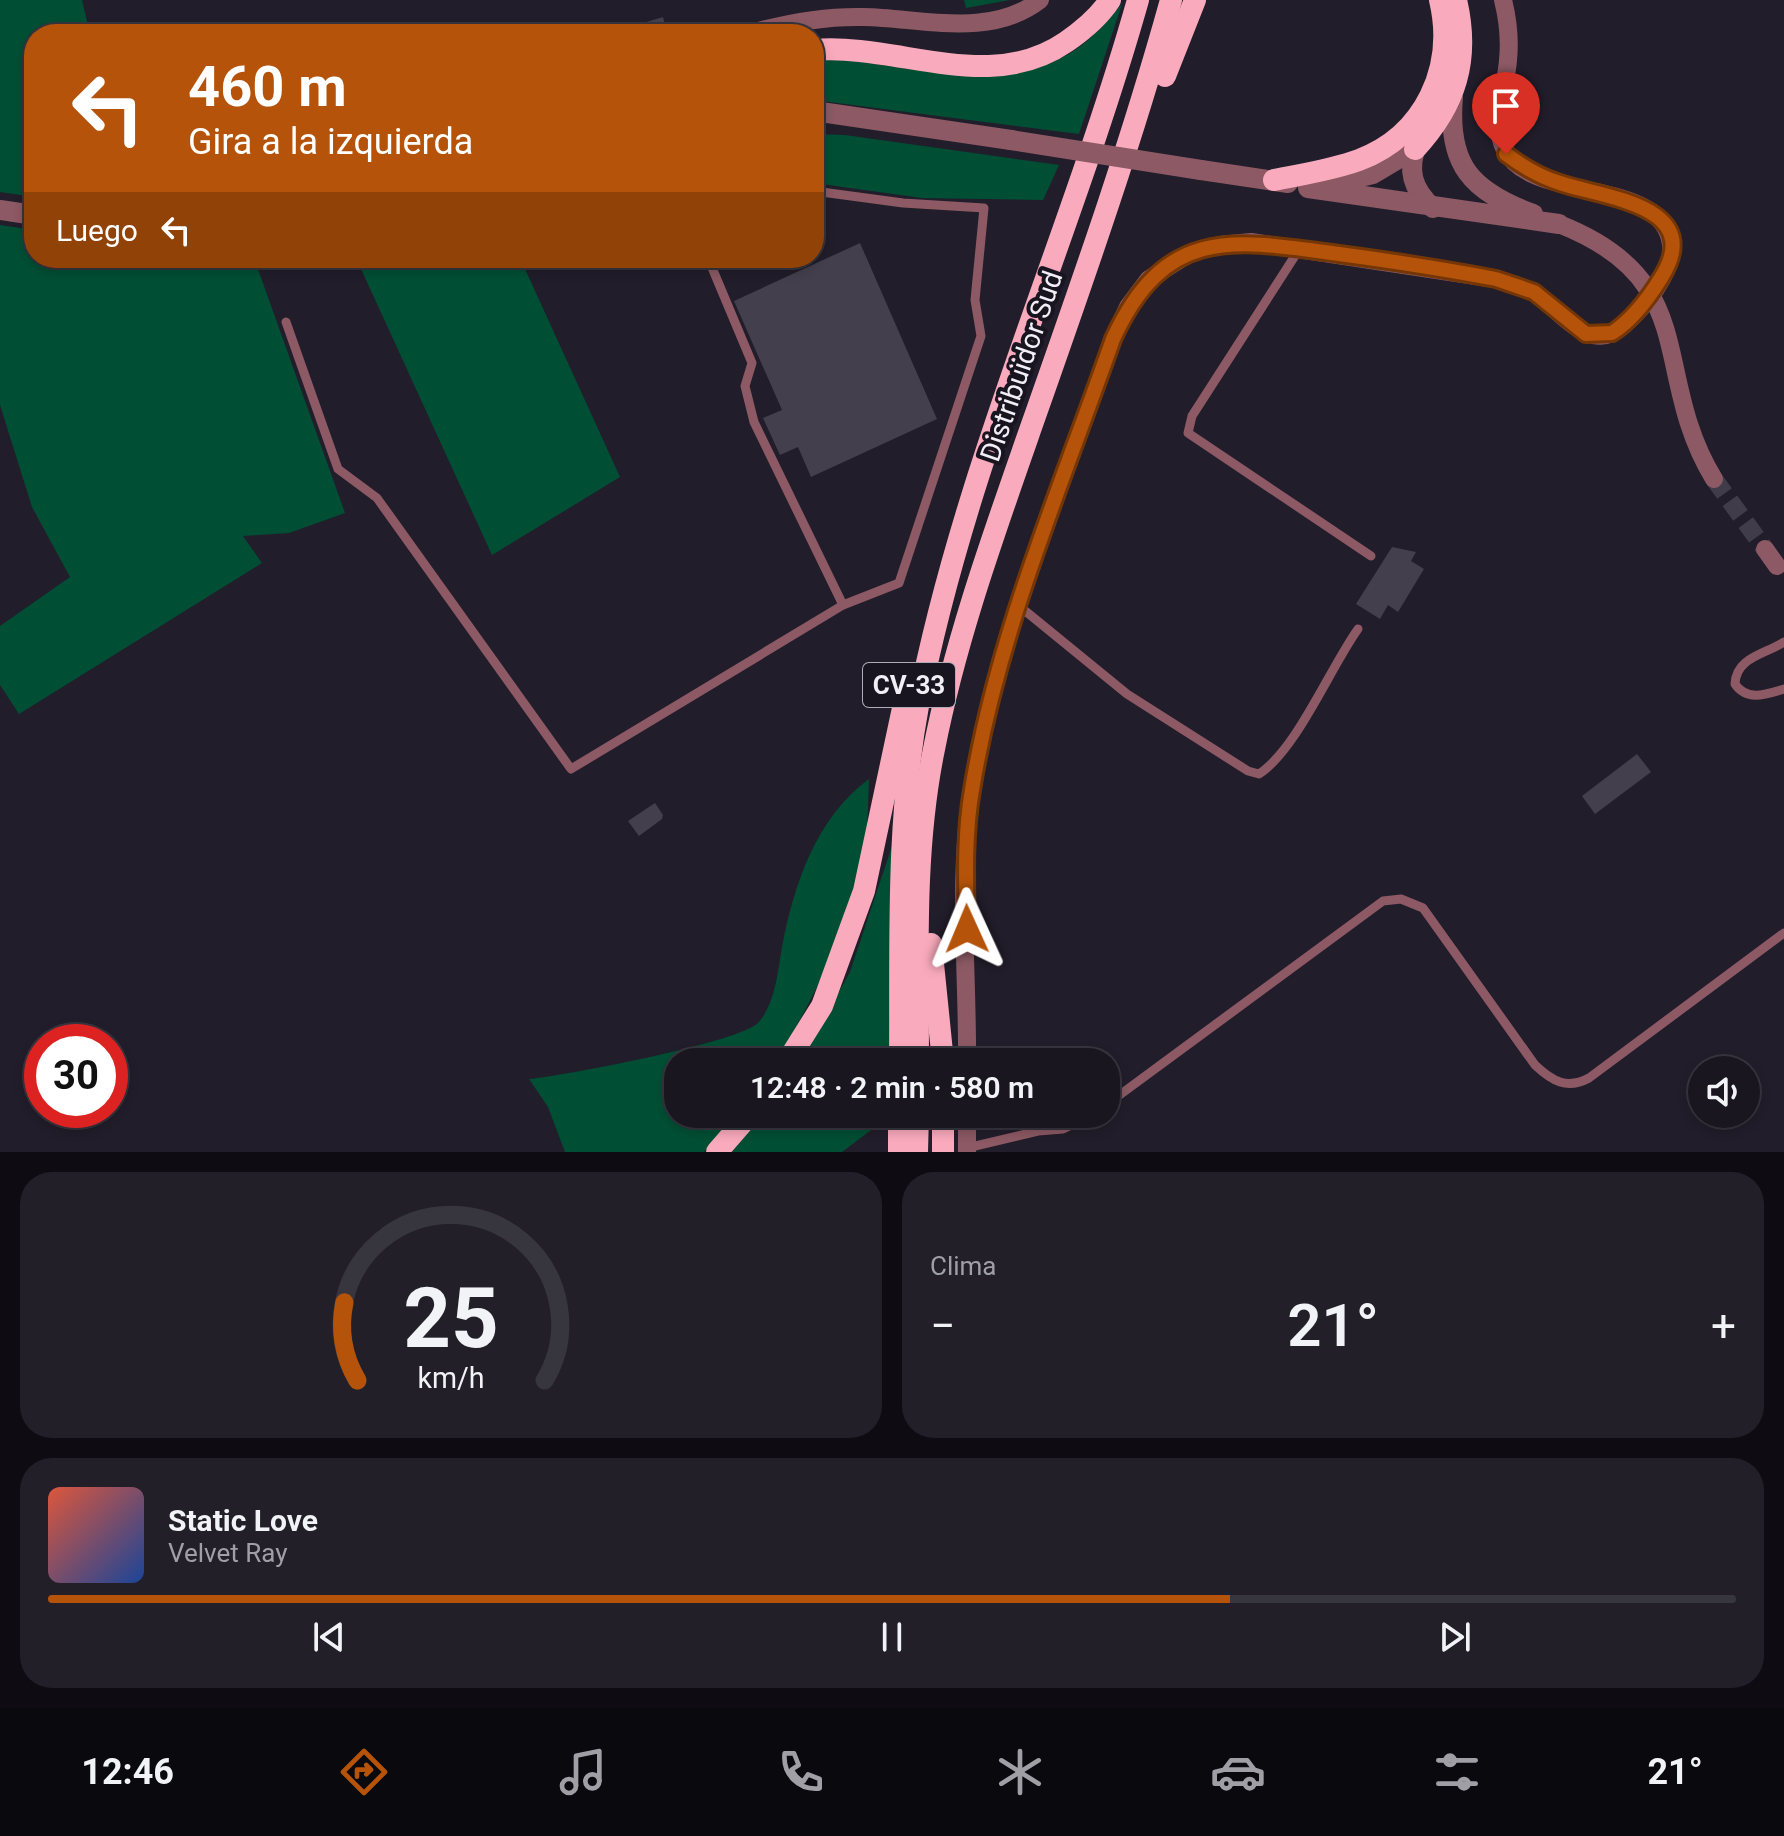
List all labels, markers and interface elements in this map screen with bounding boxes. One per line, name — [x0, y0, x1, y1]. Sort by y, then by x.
text: 460 m — [188, 54, 347, 120]
icon: left — [56, 56, 160, 160]
pin — [1472, 72, 1540, 154]
icon: arrive — [1484, 84, 1528, 128]
text: Gira a la izquierda — [188, 121, 473, 163]
icon: left — [154, 208, 198, 252]
text: Luego — [56, 213, 138, 248]
street label: Distribuïdor Sud — [973, 267, 1070, 466]
road number: CV-33 — [863, 663, 955, 707]
position arrow — [925, 887, 1009, 971]
speed limit sign: 30 — [24, 1024, 128, 1128]
map controls — [1688, 1056, 1760, 1128]
button: sound — [1688, 1056, 1760, 1128]
text: 12:48 · 2 min · 580 m — [750, 1070, 1034, 1105]
text: Clima — [930, 1251, 997, 1281]
text: 25 — [403, 1270, 499, 1367]
text: 21° — [1287, 1290, 1379, 1361]
text: − — [930, 1300, 955, 1352]
text: + — [1711, 1300, 1736, 1352]
text: km/h — [417, 1361, 485, 1395]
text: Static Love — [168, 1503, 318, 1538]
text: Velvet Ray — [168, 1538, 288, 1568]
icon: previous — [307, 1615, 351, 1659]
icon: pause — [870, 1615, 914, 1659]
icon: next — [1433, 1615, 1477, 1659]
icon: directions — [336, 1744, 392, 1800]
icon: music — [555, 1744, 611, 1800]
icon: phone — [773, 1744, 829, 1800]
icon: climate — [992, 1744, 1048, 1800]
icon: car — [1210, 1744, 1266, 1800]
icon: filters — [1429, 1744, 1485, 1800]
text: 12:46 — [81, 1751, 174, 1793]
text: 21° — [1647, 1751, 1703, 1793]

